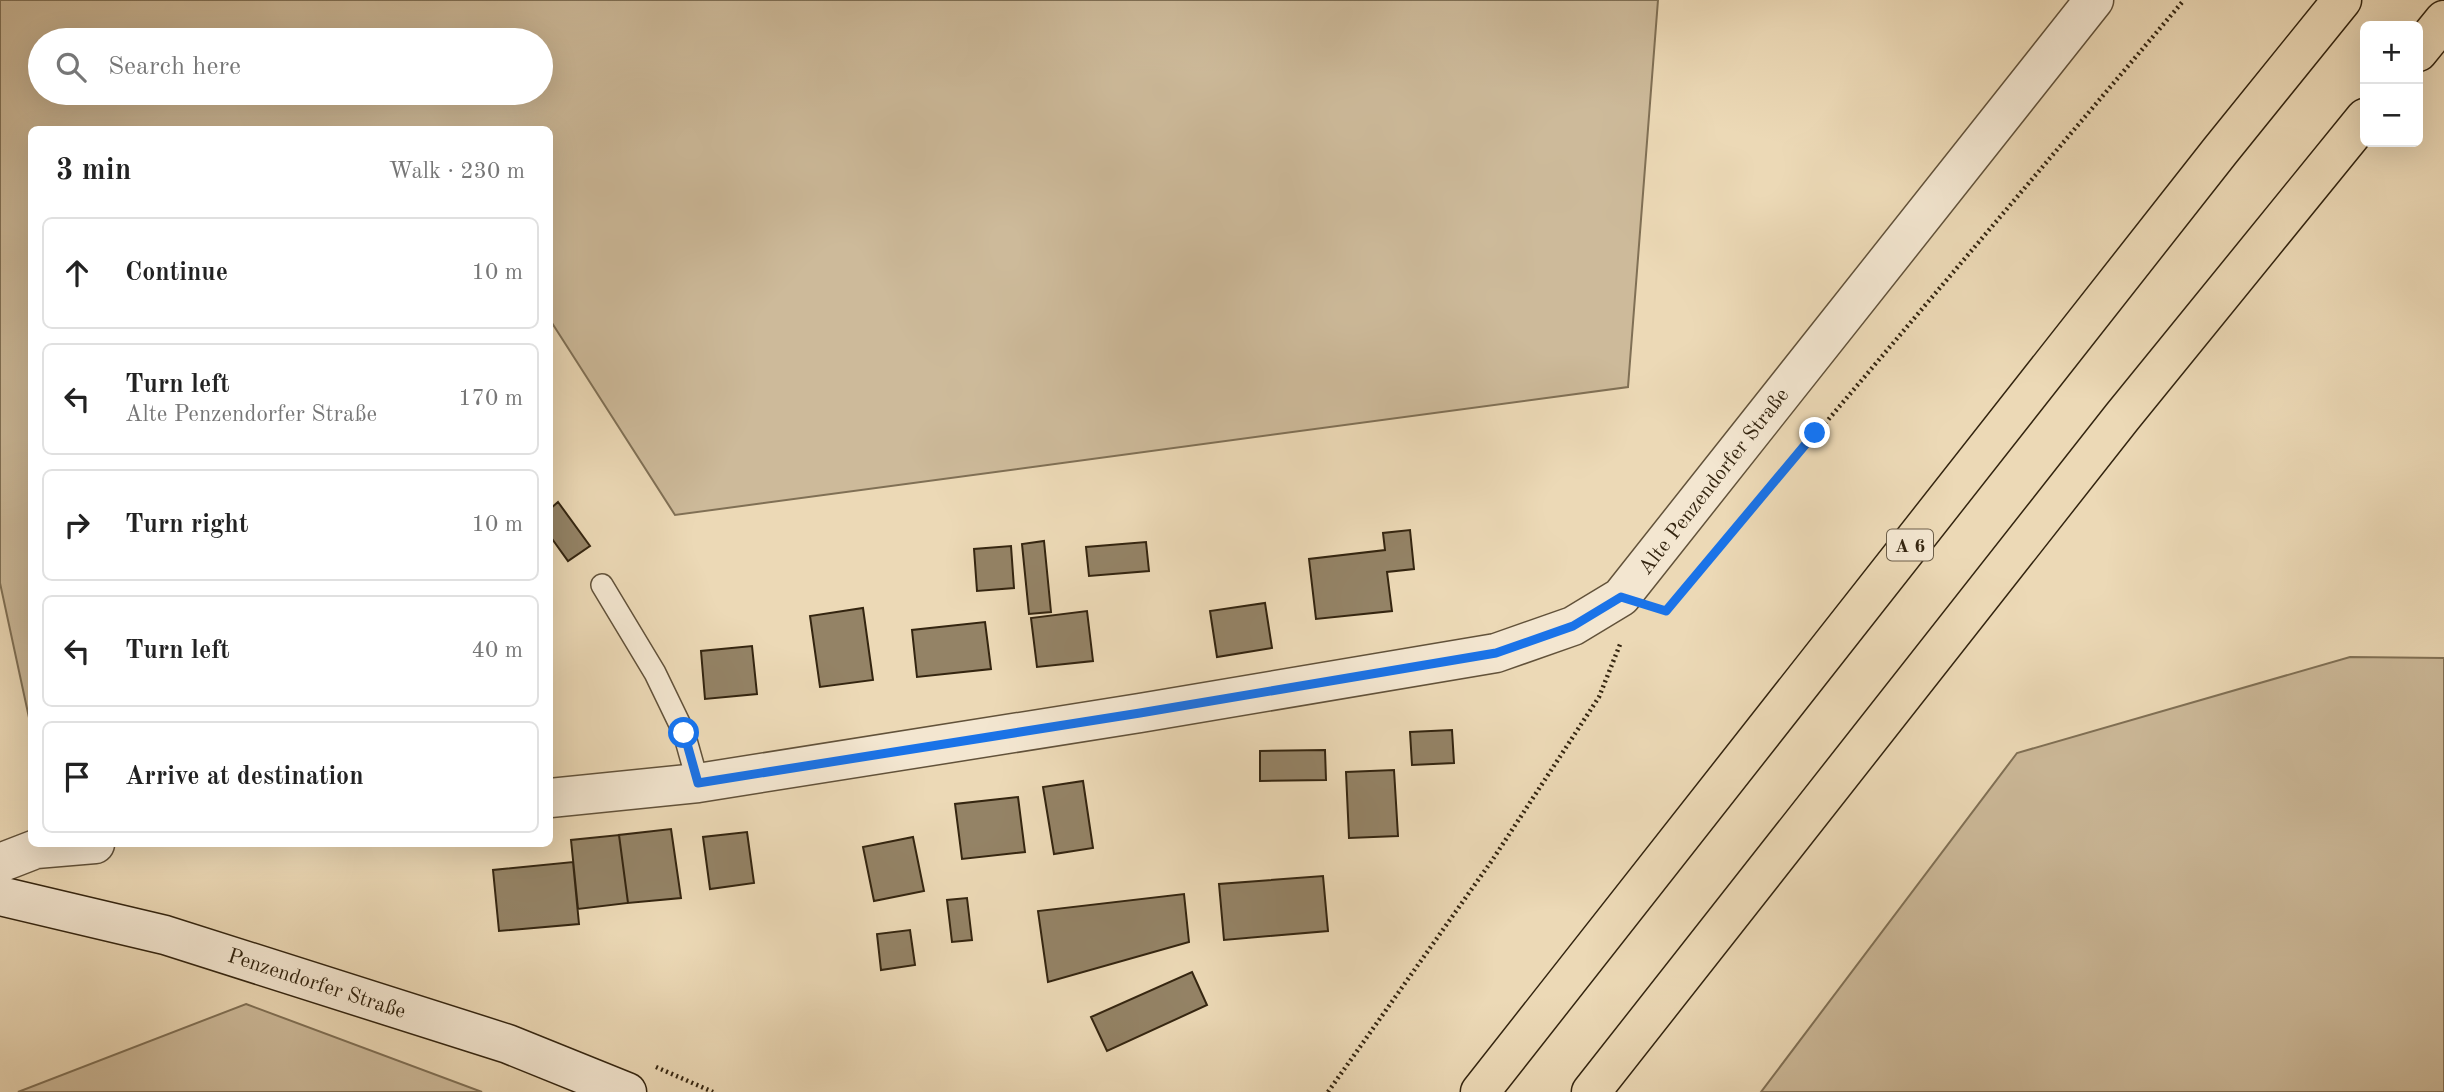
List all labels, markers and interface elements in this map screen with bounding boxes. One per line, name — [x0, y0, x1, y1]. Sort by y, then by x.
map controls — [2360, 21, 2423, 147]
button: + — [2360, 21, 2423, 84]
search box — [28, 28, 553, 105]
icon: search — [52, 48, 90, 86]
text: Search here — [108, 54, 241, 80]
button: − — [2360, 84, 2423, 147]
text: 3 min — [56, 156, 131, 186]
text: Walk · 230 m — [389, 160, 525, 183]
icon: ahead — [58, 254, 96, 292]
text: Continue — [125, 260, 228, 286]
text: 10 m — [472, 261, 523, 284]
text: Turn left — [125, 372, 230, 398]
icon: left — [58, 380, 96, 418]
street label: Alte Penzendorfer Straße — [1635, 385, 1793, 579]
text: 170 m — [458, 387, 523, 410]
text: Alte Penzendorfer Straße — [125, 403, 377, 426]
route end — [1799, 417, 1830, 448]
icon: right — [58, 506, 96, 544]
text: Turn right — [125, 512, 248, 538]
text: 10 m — [472, 513, 523, 536]
road number: A 6 — [1887, 530, 1933, 560]
icon: left — [58, 632, 96, 670]
text: Turn left — [125, 638, 230, 664]
text: 40 m — [472, 639, 523, 662]
route start — [668, 717, 699, 748]
icon: arrive — [58, 758, 96, 796]
text: Arrive at destination — [125, 764, 364, 790]
street label: Penzendorfer Straße — [225, 946, 408, 1023]

